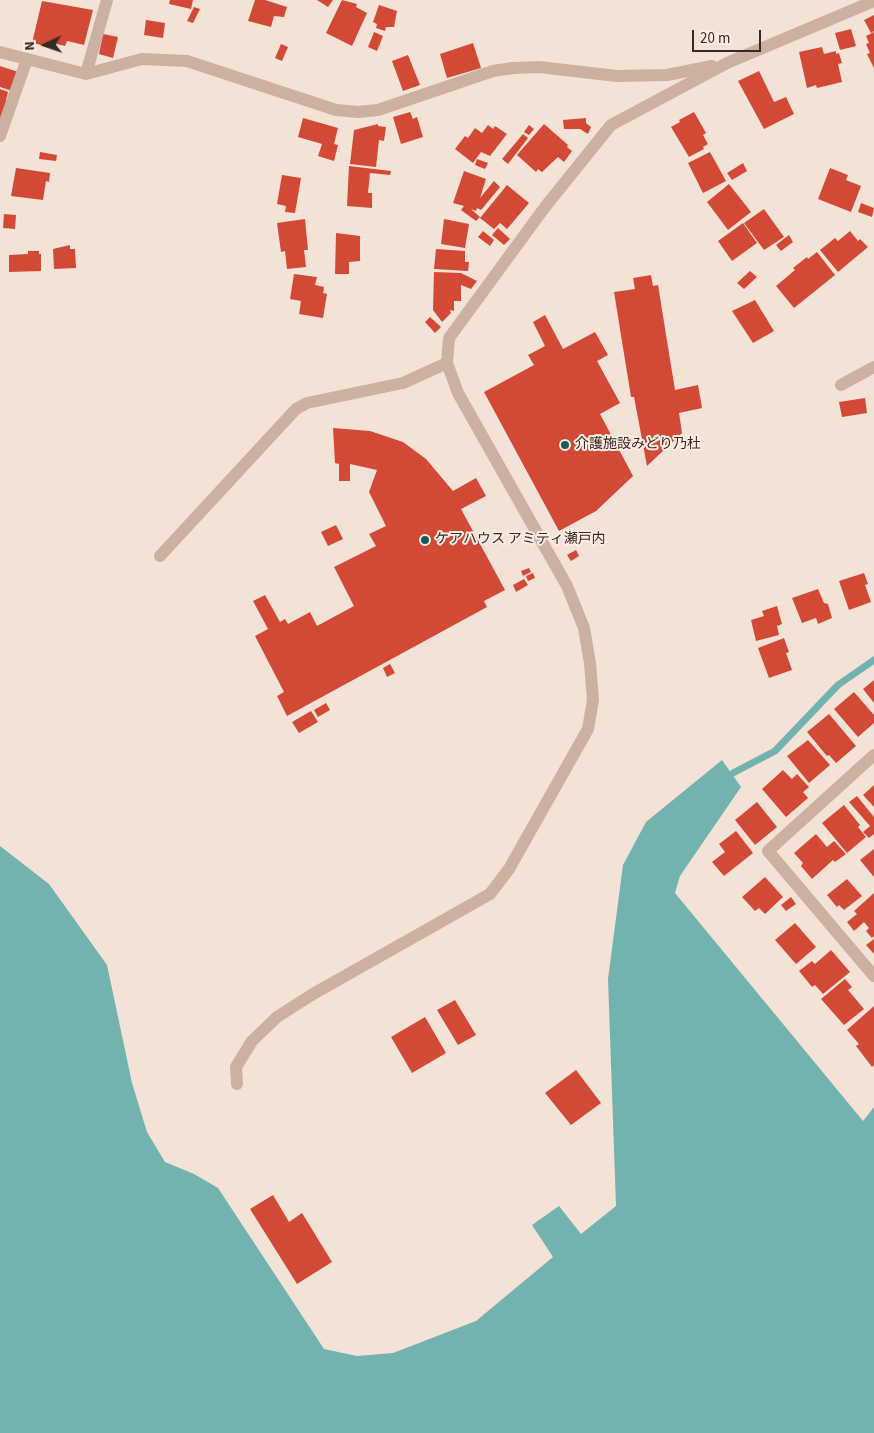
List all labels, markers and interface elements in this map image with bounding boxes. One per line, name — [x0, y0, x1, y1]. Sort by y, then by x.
north arrow — [20, 20, 70, 70]
scale bar — [694, 20, 763, 52]
text: 20 m — [700, 28, 730, 49]
text: N — [20, 41, 40, 51]
place label: 介護施設みどり乃杜 — [575, 437, 701, 453]
marker: 介護施設みどり乃杜 — [559, 439, 571, 451]
place label: ケアハウス アミティ瀬戸内 — [435, 532, 606, 548]
marker: ケアハウス アミティ瀬戸内 — [419, 534, 431, 546]

